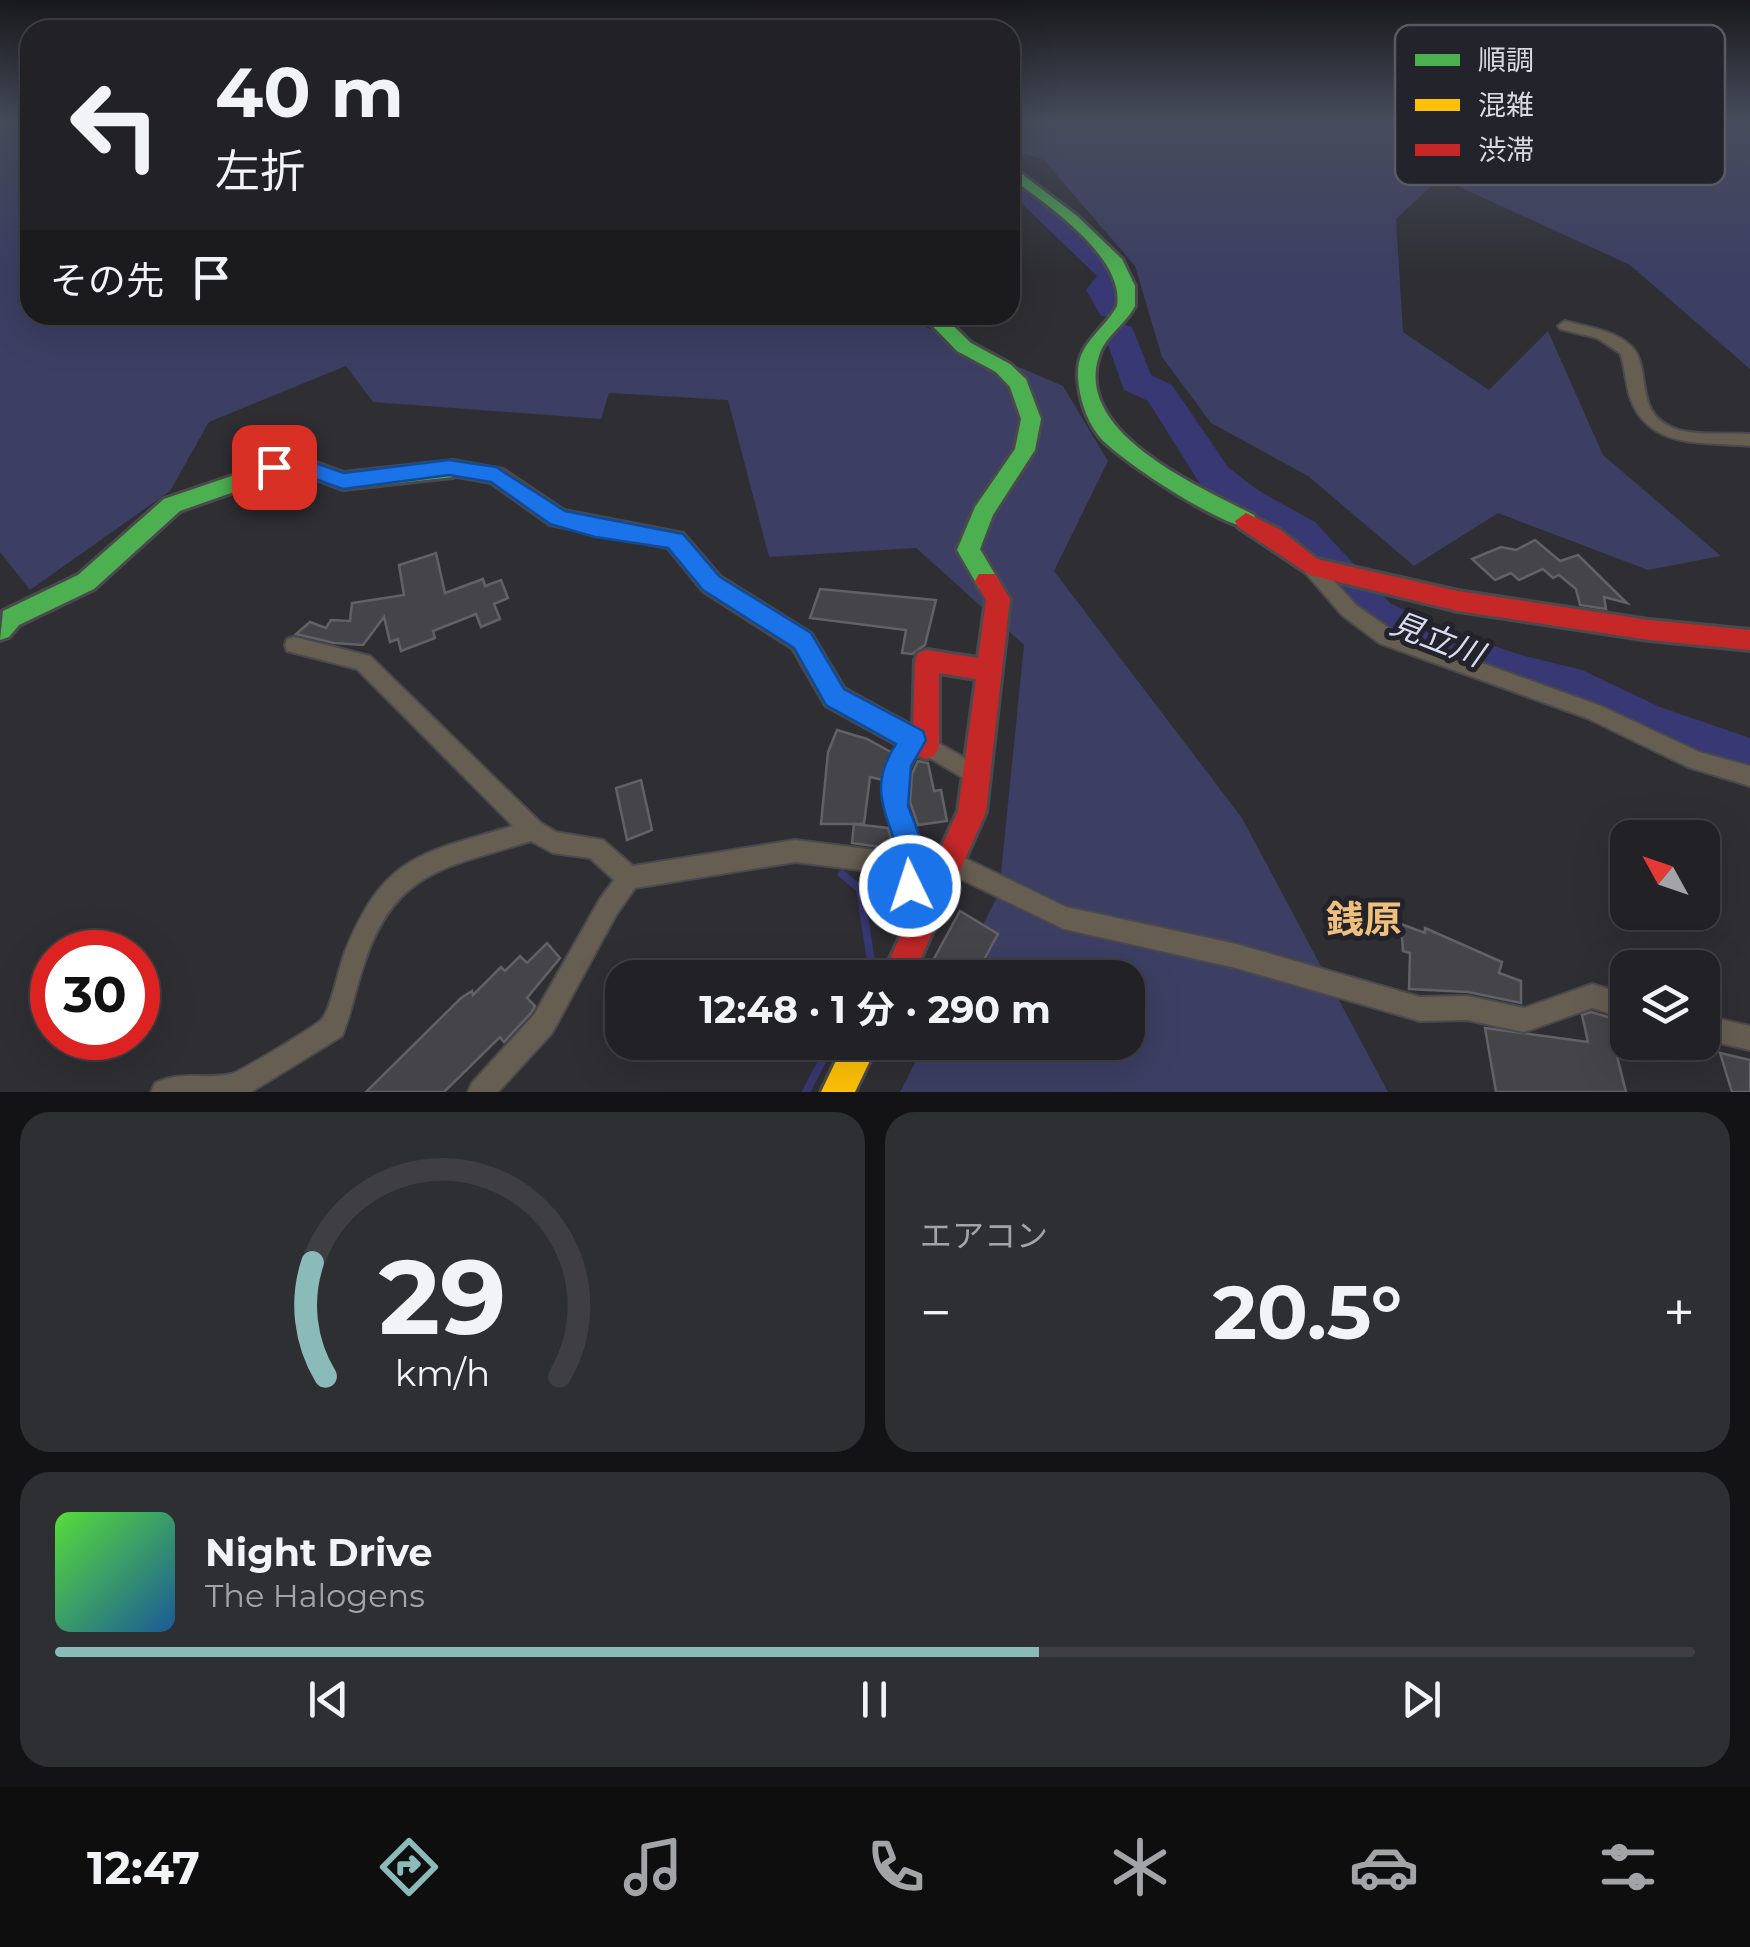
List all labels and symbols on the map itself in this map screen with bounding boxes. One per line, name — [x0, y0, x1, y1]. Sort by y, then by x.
legend — [1395, 25, 1725, 185]
text: 順調 — [1478, 43, 1534, 77]
text: 混雑 — [1478, 88, 1534, 122]
text: 渋滞 — [1478, 133, 1534, 167]
pin — [232, 425, 317, 510]
water label: 見立川 — [1385, 603, 1492, 675]
north arrow — [1610, 820, 1720, 930]
position arrow — [858, 834, 962, 938]
district label: 銭原 — [1326, 896, 1402, 943]
speed limit sign: 30 — [30, 930, 160, 1060]

